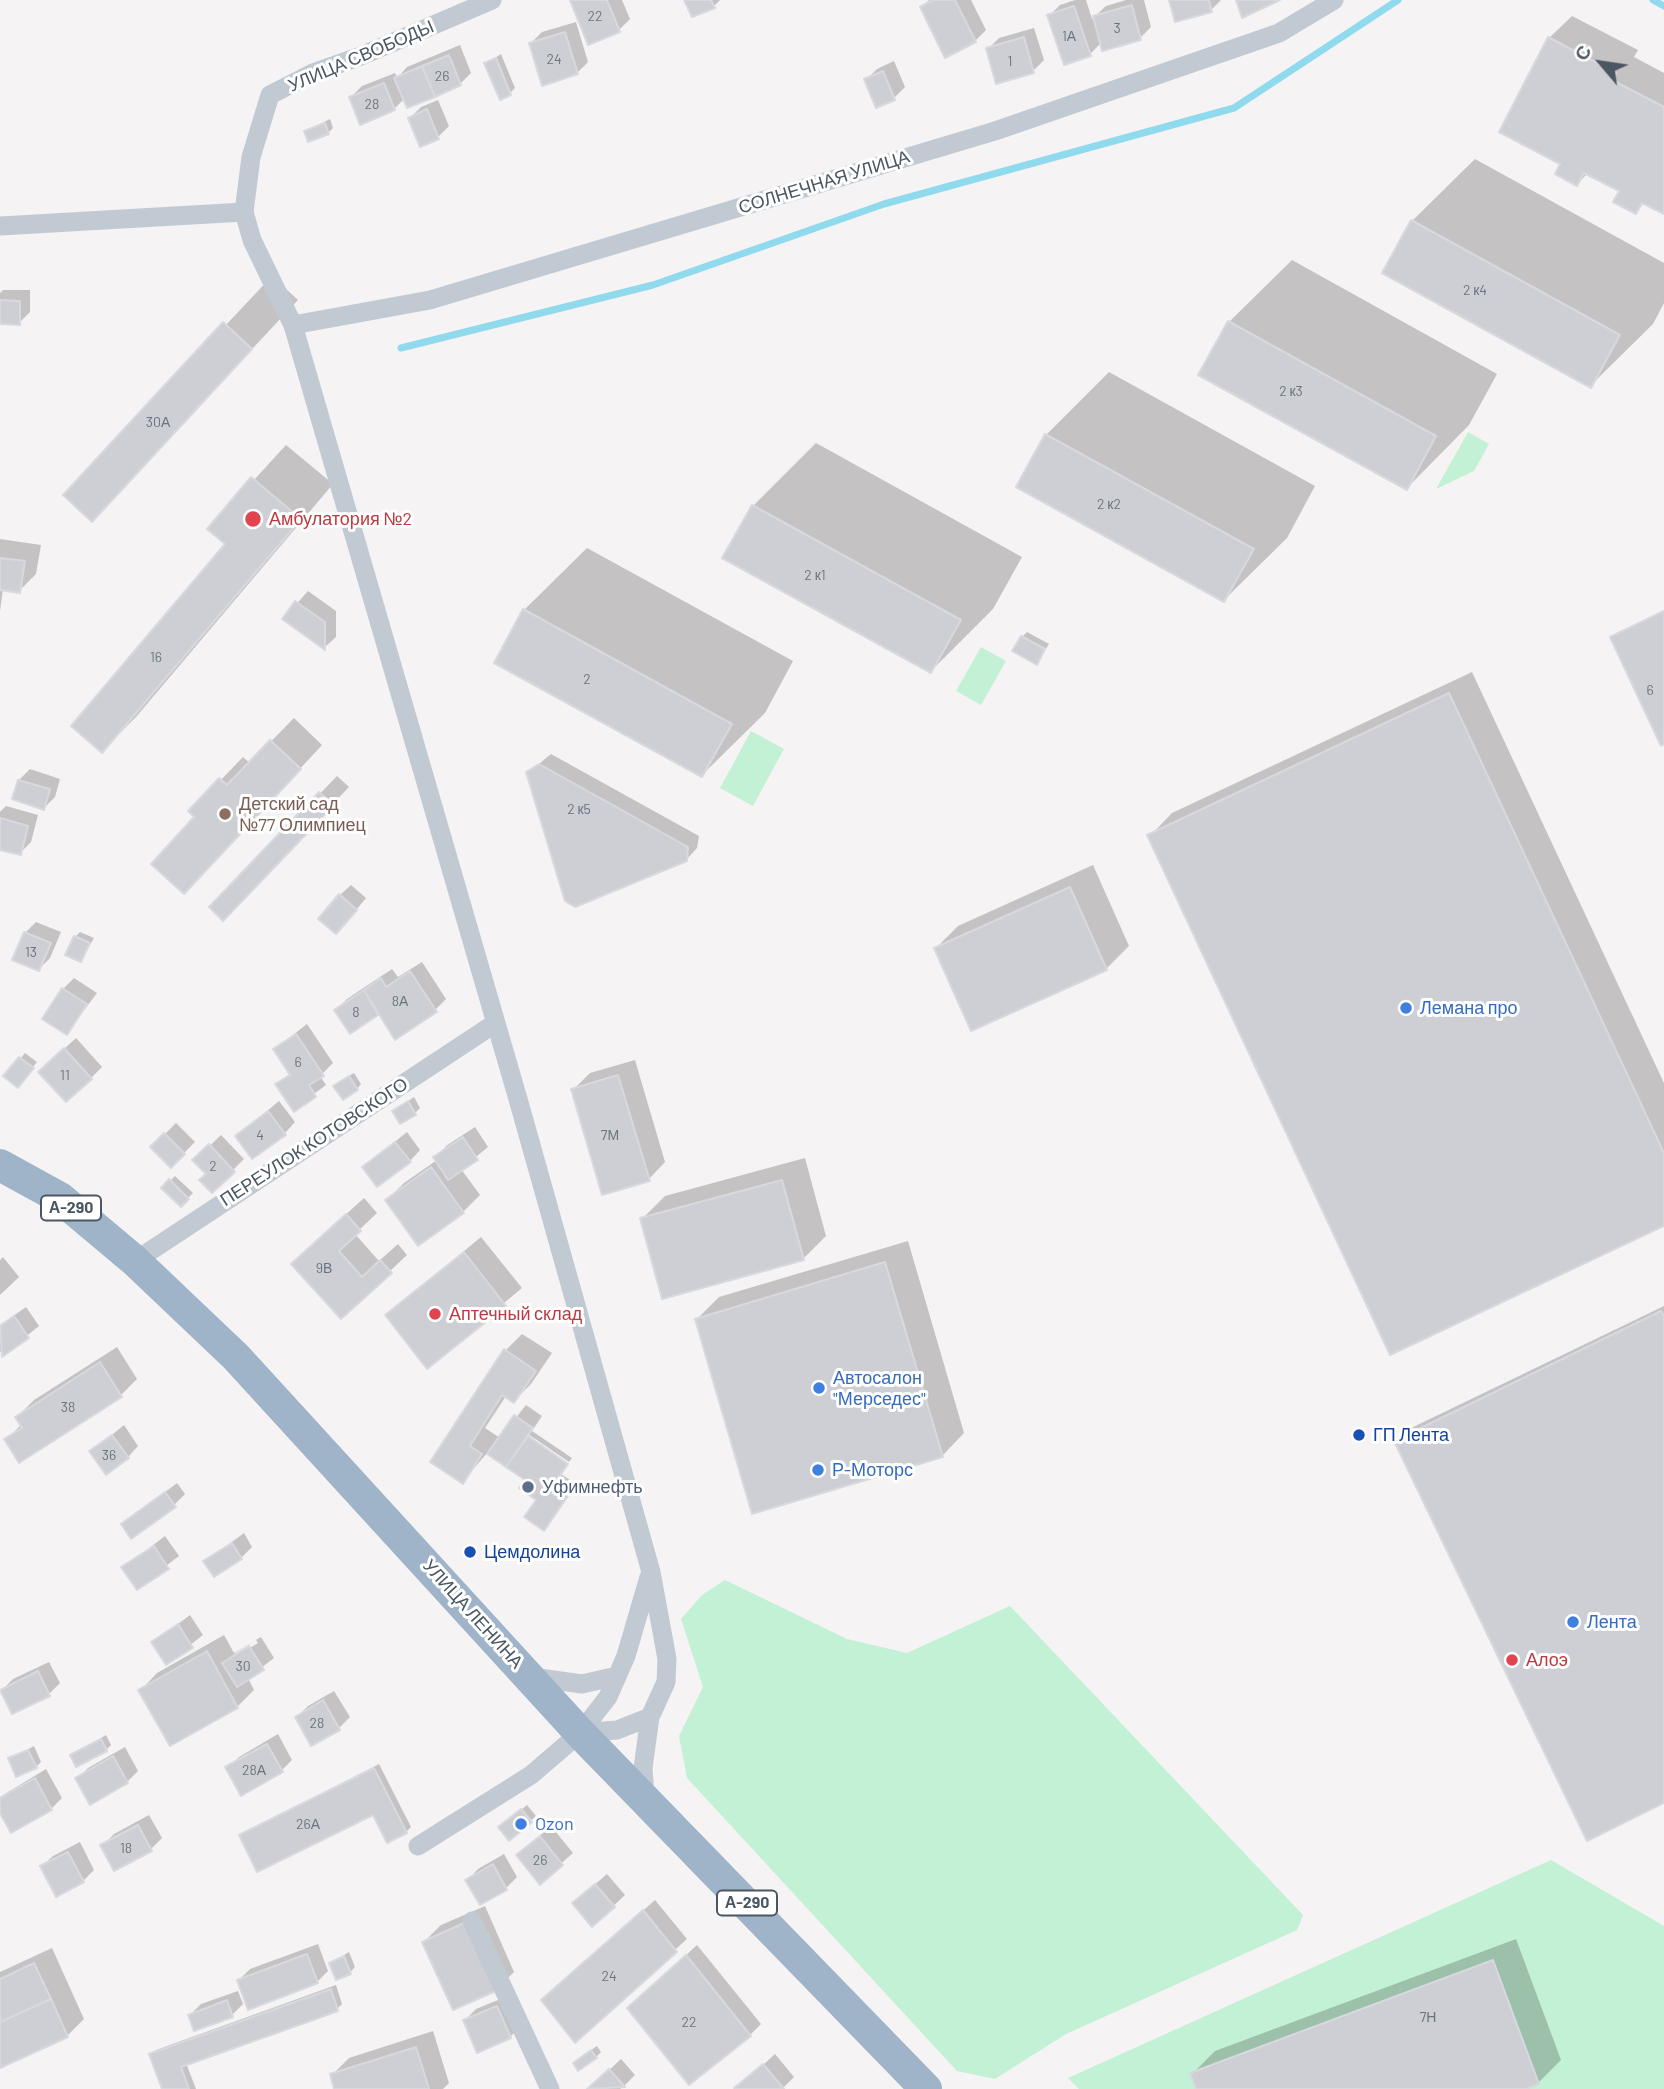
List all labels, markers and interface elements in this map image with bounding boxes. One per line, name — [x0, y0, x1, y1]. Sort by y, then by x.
house number: 22 — [587, 8, 603, 24]
street label: УЛИЦА СВОБОДЫ — [285, 16, 437, 96]
house number: 3 — [1113, 20, 1121, 36]
house number: 1А — [1062, 28, 1076, 44]
north arrow — [1566, 28, 1636, 98]
text: С — [1569, 41, 1596, 64]
house number: 24 — [546, 51, 562, 67]
house number: 1 — [1008, 53, 1012, 69]
house number: 26 — [435, 68, 449, 84]
house number: 28 — [365, 96, 379, 112]
street label: СОЛНЕЧНАЯ УЛИЦА — [736, 146, 912, 218]
house number: 2 к4 — [1463, 282, 1487, 298]
house number: 2 к3 — [1279, 383, 1303, 399]
house number: 30А — [146, 414, 170, 430]
house number: 2 к2 — [1097, 496, 1121, 512]
place label: Амбулатория №2 — [269, 508, 412, 530]
marker: Амбулатория №2 — [243, 509, 263, 529]
house number: 2 к1 — [804, 567, 826, 583]
house number: 16 — [150, 649, 162, 665]
house number: 2 — [583, 671, 591, 687]
house number: 6 — [1646, 682, 1654, 698]
place label: Детский сад №77 Олимпиец — [239, 793, 366, 836]
house number: 2 к5 — [567, 801, 591, 817]
marker: Детский сад №77 Олимпиец — [217, 806, 233, 822]
house number: 13 — [25, 944, 37, 960]
house number: 8А — [392, 993, 408, 1009]
place label: Лемана про — [1420, 997, 1518, 1019]
marker: Лемана про — [1398, 1000, 1414, 1016]
house number: 8 — [352, 1004, 360, 1020]
house number: 6 — [294, 1054, 302, 1070]
house number: 11 — [60, 1067, 70, 1083]
street label: ПЕРЕУЛОК КОТОВСКОГО — [216, 1073, 412, 1211]
house number: 4 — [256, 1127, 264, 1143]
house number: 7М — [601, 1127, 619, 1143]
house number: 2 — [209, 1158, 217, 1174]
road number: А-290 — [41, 1196, 101, 1220]
house number: 9В — [316, 1260, 332, 1276]
place label: Аптечный склад — [449, 1303, 582, 1325]
marker: Аптечный склад — [427, 1306, 443, 1322]
place label: Автосалон "Мерседес" — [833, 1367, 926, 1410]
marker: Автосалон "Мерседес" — [811, 1380, 827, 1396]
house number: 38 — [61, 1399, 75, 1415]
place label: ГП Лента — [1373, 1424, 1449, 1446]
marker: ГП Лента — [1351, 1427, 1367, 1443]
house number: 36 — [102, 1447, 116, 1463]
place label: Р-Моторс — [832, 1459, 913, 1481]
marker: Р-Моторс — [810, 1462, 826, 1478]
place label: Уфимнефть — [542, 1476, 643, 1498]
marker: Уфимнефть — [520, 1479, 536, 1495]
place label: Цемдолина — [484, 1541, 580, 1563]
marker: Цемдолина — [462, 1544, 478, 1560]
street label: УЛИЦА ЛЕНИНА — [418, 1555, 528, 1673]
place label: Лента — [1587, 1611, 1637, 1633]
marker: Лента — [1565, 1614, 1581, 1630]
place label: Алоэ — [1526, 1649, 1568, 1671]
marker: Алоэ — [1504, 1652, 1520, 1668]
house number: 30 — [235, 1658, 251, 1674]
house number: 28 — [310, 1715, 324, 1731]
house number: 28А — [242, 1762, 266, 1778]
place label: Ozon — [535, 1813, 574, 1835]
house number: 26А — [296, 1816, 320, 1832]
marker: Ozon — [513, 1816, 529, 1832]
house number: 18 — [120, 1840, 132, 1856]
house number: 26 — [533, 1852, 547, 1868]
road number: А-290 — [717, 1890, 777, 1915]
house number: 24 — [601, 1968, 617, 1984]
house number: 7Н — [1420, 2009, 1436, 2025]
house number: 22 — [681, 2014, 697, 2030]

